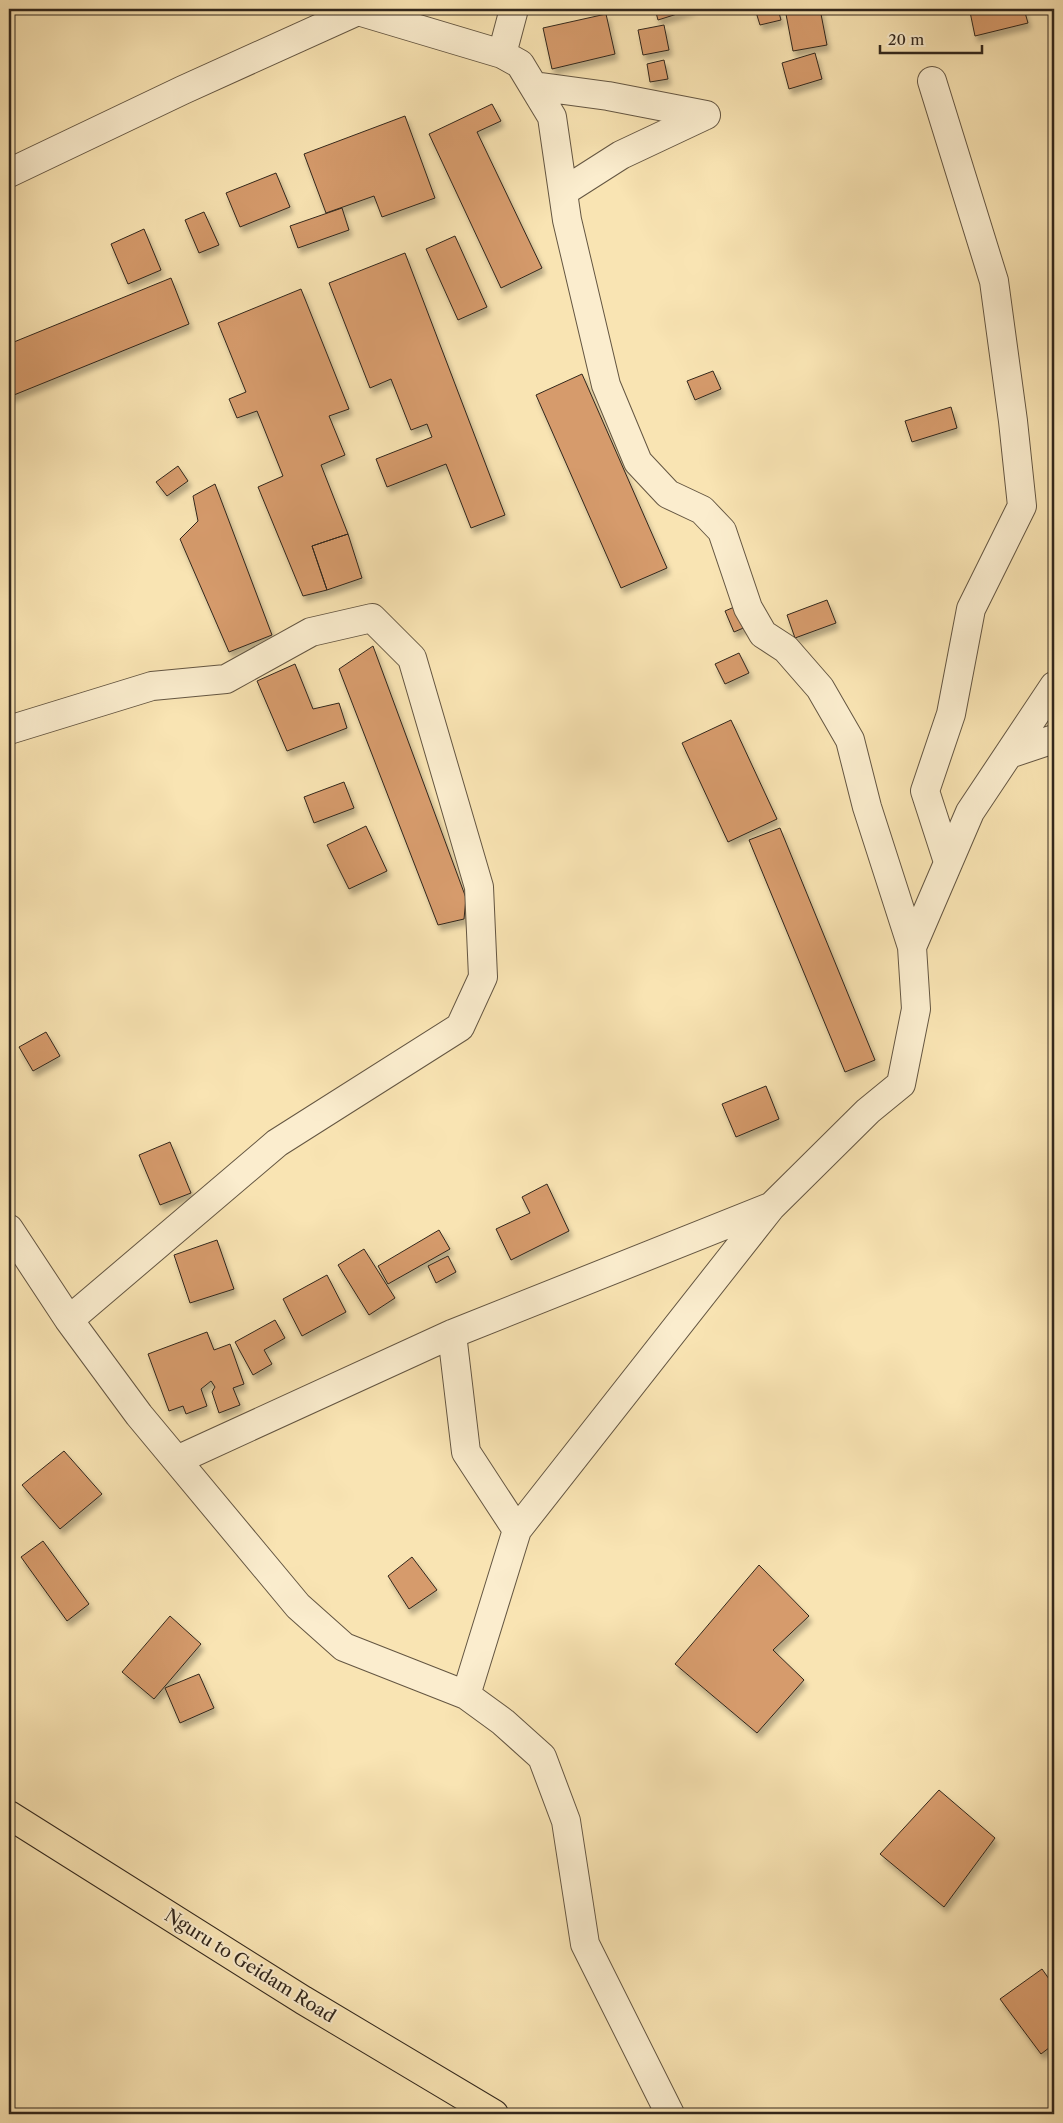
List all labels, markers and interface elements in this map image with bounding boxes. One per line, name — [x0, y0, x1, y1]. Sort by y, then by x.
scale bar — [880, 22, 983, 54]
text: 20 m — [888, 30, 924, 49]
street label: Nguru to Geidam Road — [161, 1904, 339, 2028]

